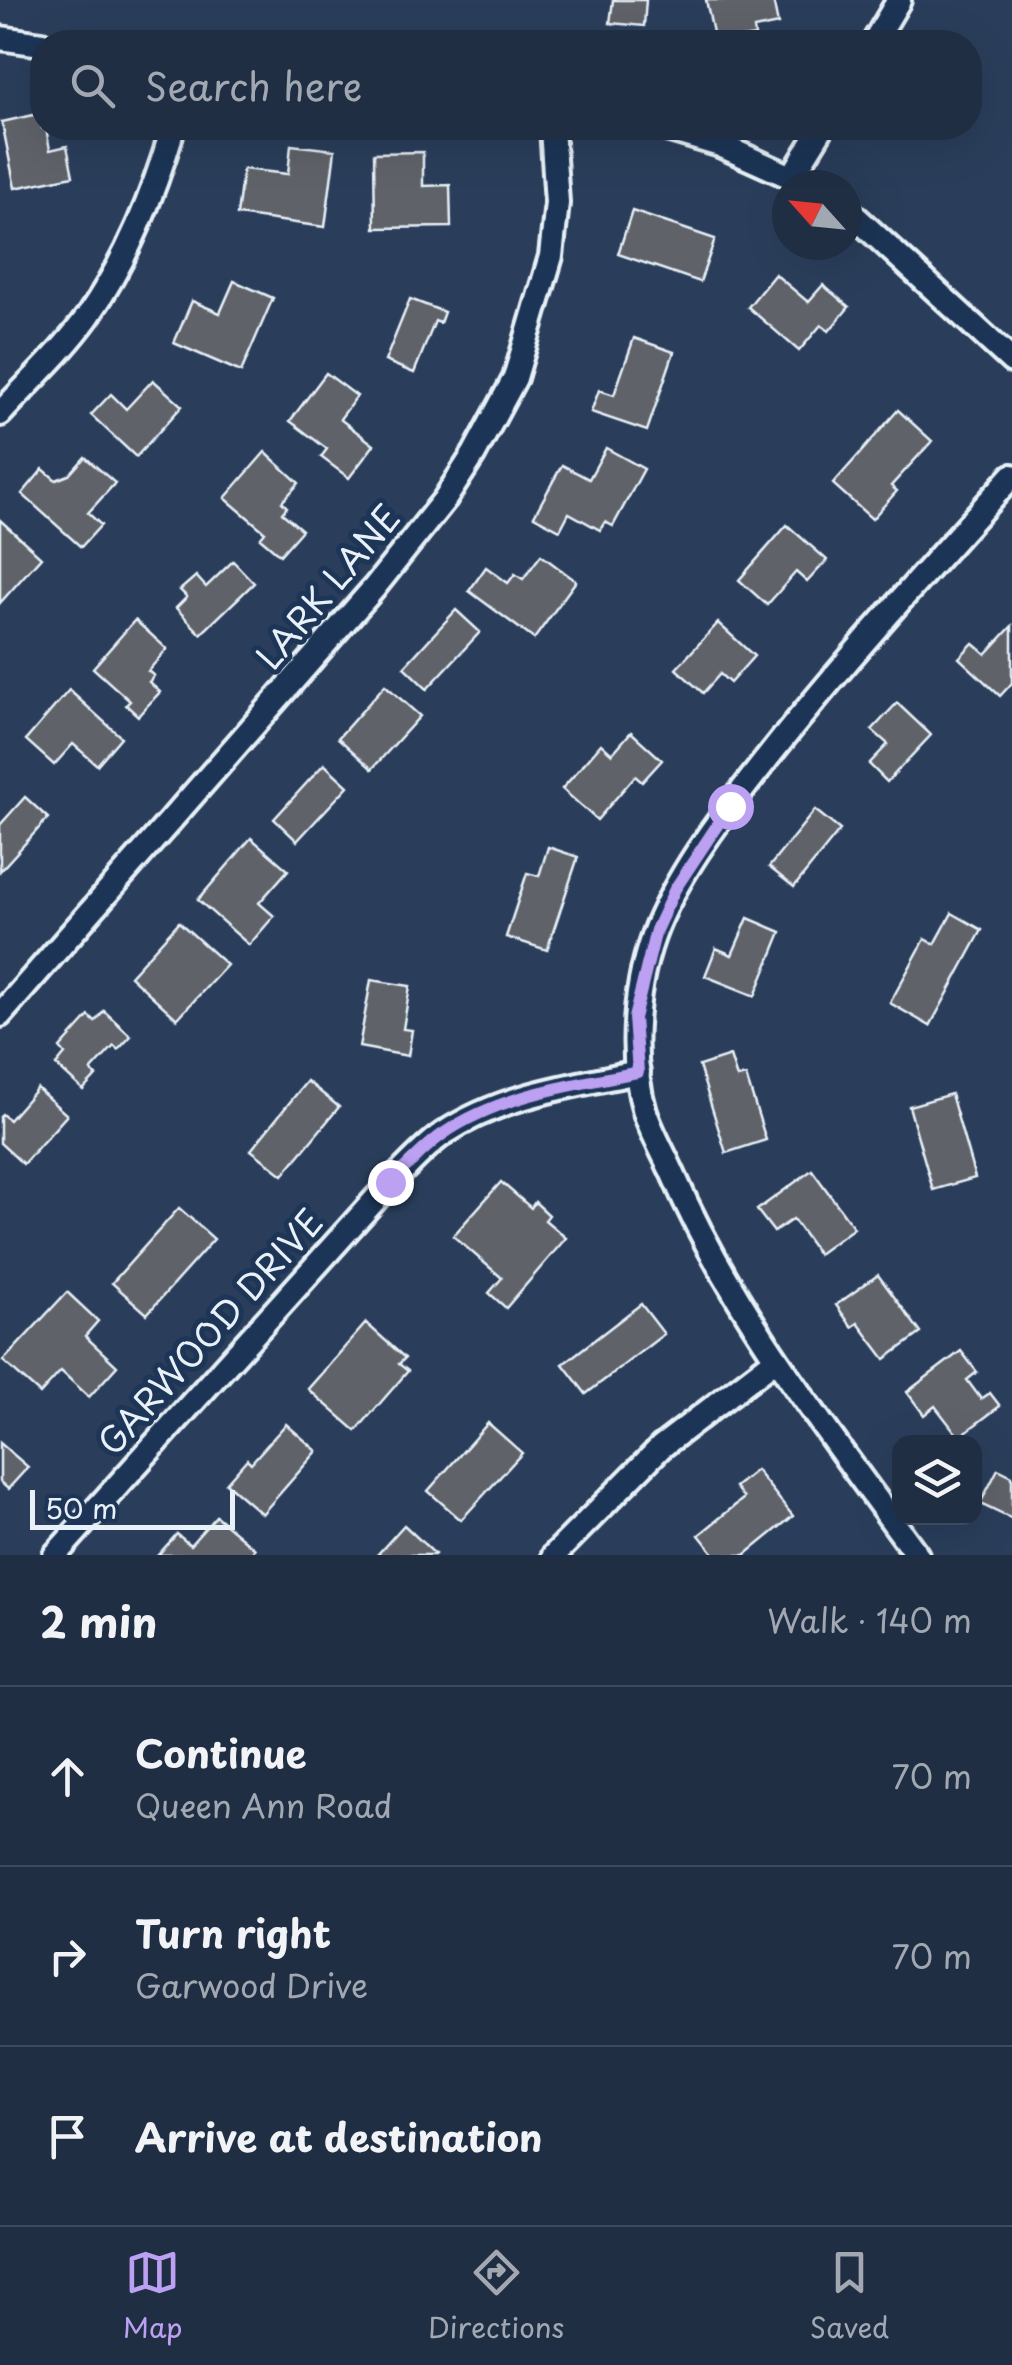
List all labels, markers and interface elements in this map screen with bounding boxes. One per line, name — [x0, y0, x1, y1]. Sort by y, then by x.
search box — [30, 30, 982, 140]
text: Search here — [145, 57, 362, 114]
icon: search — [65, 58, 120, 113]
north arrow — [772, 170, 862, 260]
street label: LARK LANE — [242, 492, 412, 680]
route start — [708, 784, 754, 830]
route end — [368, 1160, 414, 1206]
street label: GARWOOD DRIVE — [84, 1196, 334, 1466]
map controls — [892, 1435, 982, 1525]
button: layers — [892, 1435, 982, 1525]
scale bar — [30, 1485, 235, 1530]
text: 50 m — [45, 1486, 118, 1529]
text: 2 min — [40, 1589, 157, 1652]
text: Walk · 140 m — [767, 1596, 972, 1644]
text: Continue — [135, 1724, 306, 1781]
icon: ahead — [40, 1749, 95, 1804]
text: 70 m — [892, 1752, 972, 1800]
text: Queen Ann Road — [135, 1781, 392, 1829]
text: Turn right — [135, 1904, 331, 1961]
icon: right — [40, 1929, 95, 1984]
text: 70 m — [892, 1932, 972, 1980]
text: Garwood Drive — [135, 1961, 368, 2009]
text: Arrive at destination — [135, 2108, 543, 2165]
icon: arrive — [40, 2109, 95, 2164]
tab: Map — [123, 2245, 183, 2348]
tab: Directions — [428, 2245, 564, 2348]
tab: Saved — [810, 2245, 889, 2348]

